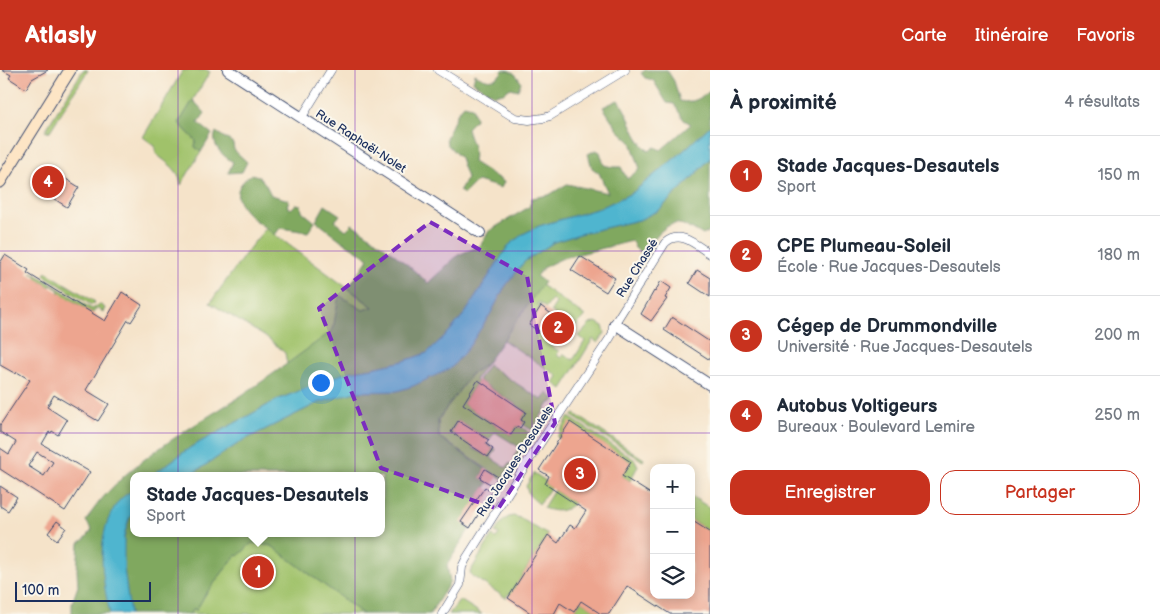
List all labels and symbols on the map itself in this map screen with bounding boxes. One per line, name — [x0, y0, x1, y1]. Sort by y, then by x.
street label: Rue Raphaël-Nolet — [313, 107, 409, 176]
pin: 4 — [32, 163, 64, 201]
street label: Rue Chassé — [613, 236, 661, 300]
pin: 2 — [542, 309, 574, 347]
your location — [308, 370, 334, 396]
street label: Rue Jacques-Desautels — [474, 403, 557, 520]
pin: 3 — [564, 455, 596, 493]
pin: 1 — [242, 553, 274, 591]
scale bar — [15, 579, 151, 602]

